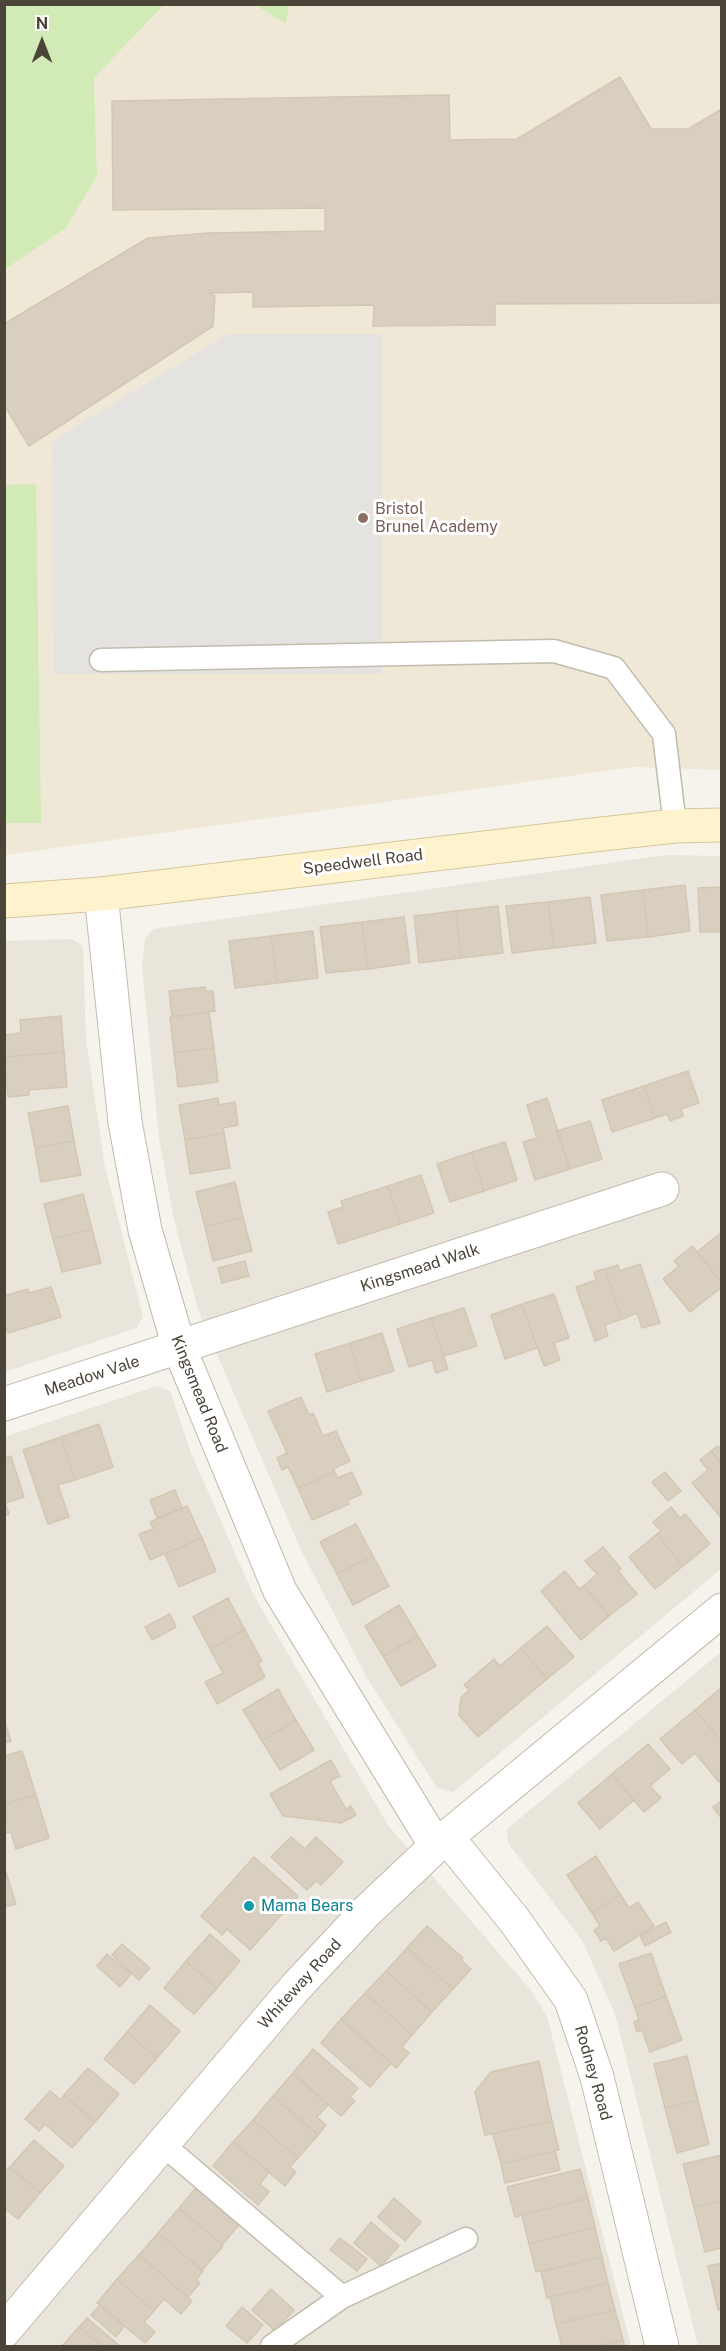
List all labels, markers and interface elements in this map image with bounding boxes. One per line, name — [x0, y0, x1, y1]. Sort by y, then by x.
north arrow — [12, 12, 72, 72]
text: N — [36, 14, 48, 33]
place label: Bristol Brunel Academy — [375, 499, 498, 537]
marker: Bristol Brunel Academy — [356, 511, 370, 525]
street label: Speedwell Road — [302, 845, 424, 879]
street label: Kingsmead Walk — [358, 1240, 482, 1296]
street label: Kingsmead Road — [167, 1332, 231, 1456]
street label: Meadow Vale — [42, 1352, 142, 1400]
place label: Mama Bears — [261, 1896, 353, 1916]
marker: Mama Bears — [242, 1899, 256, 1913]
street label: Whiteway Road — [255, 1935, 345, 2033]
street label: Rodney Road — [570, 2023, 616, 2123]

